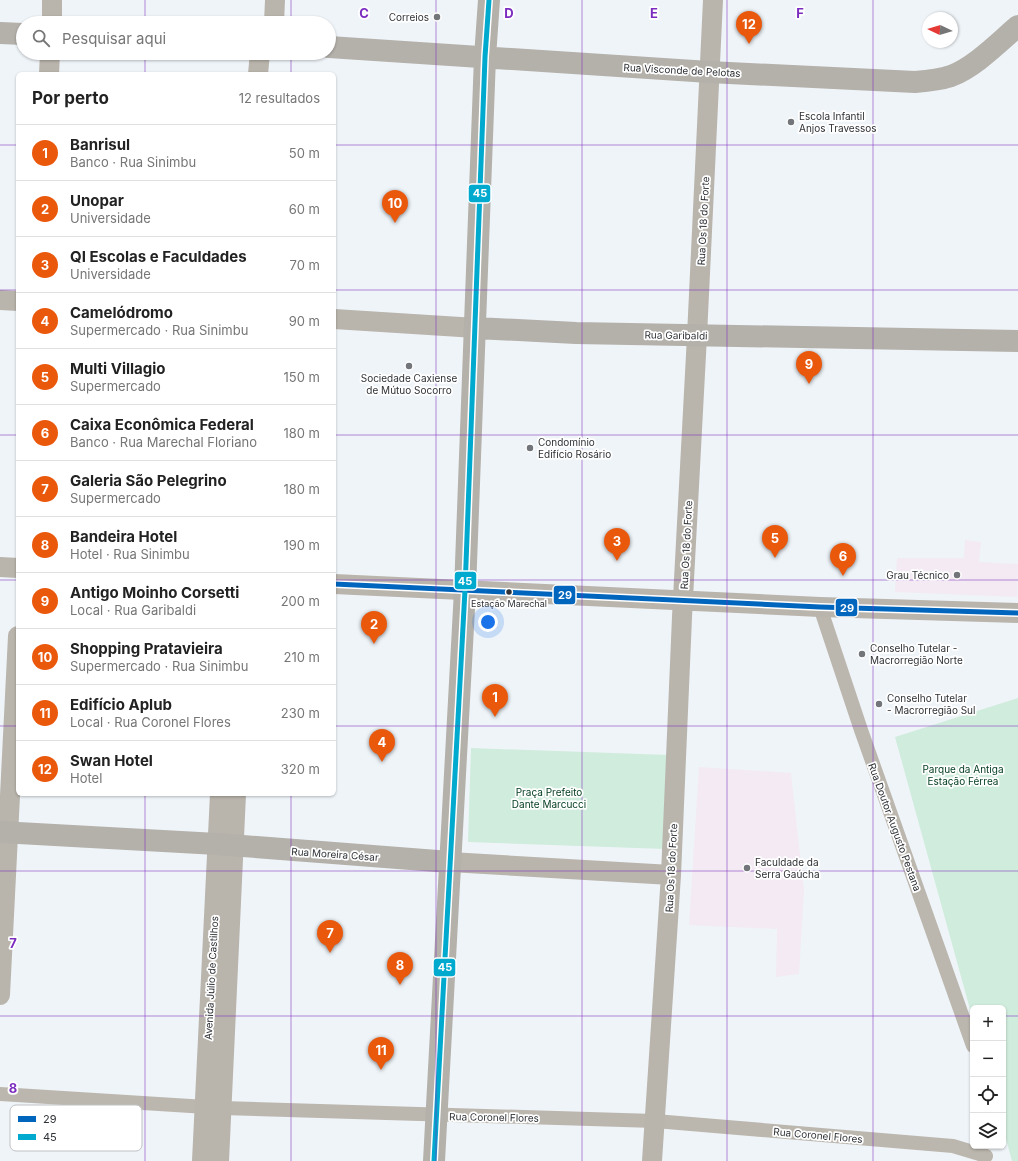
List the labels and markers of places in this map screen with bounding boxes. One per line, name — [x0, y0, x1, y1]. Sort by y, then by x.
place label: Correios — [389, 11, 429, 23]
pin: 12 — [736, 11, 762, 44]
marker: Correios — [432, 12, 442, 22]
place label: Escola Infantil Anjos Travessos — [799, 110, 877, 134]
marker: Escola Infantil Anjos Travessos — [786, 117, 796, 127]
pin: 10 — [382, 190, 408, 223]
pin: 9 — [796, 351, 822, 384]
marker: Sociedade Caxiense de Mútuo Socorro — [404, 361, 414, 371]
place label: Sociedade Caxiense de Mútuo Socorro — [361, 372, 457, 396]
place label: Condomínio Edifício Rosário — [538, 436, 611, 460]
marker: Condomínio Edifício Rosário — [525, 443, 535, 453]
pin: 5 — [762, 525, 788, 558]
pin: 3 — [604, 528, 630, 561]
pin: 6 — [830, 543, 856, 576]
place label: Grau Técnico — [886, 569, 949, 581]
marker: Grau Técnico — [952, 570, 962, 580]
marker: Estação Marechal — [504, 587, 514, 597]
place label: Estação Marechal — [471, 598, 547, 609]
pin: 2 — [361, 611, 387, 644]
place label: Conselho Tutelar - Macrorregião Norte — [870, 642, 963, 666]
marker: Conselho Tutelar - Macrorregião Norte — [857, 649, 867, 659]
pin: 1 — [482, 684, 508, 717]
place label: Conselho Tutelar - Macrorregião Sul — [887, 692, 975, 716]
marker: Conselho Tutelar - Macrorregião Sul — [874, 699, 884, 709]
pin: 4 — [369, 729, 395, 762]
place label: Faculdade da Serra Gaúcha — [755, 856, 820, 880]
marker: Faculdade da Serra Gaúcha — [742, 863, 752, 873]
pin: 7 — [317, 920, 343, 953]
pin: 8 — [387, 952, 413, 985]
pin: 11 — [368, 1037, 394, 1070]

